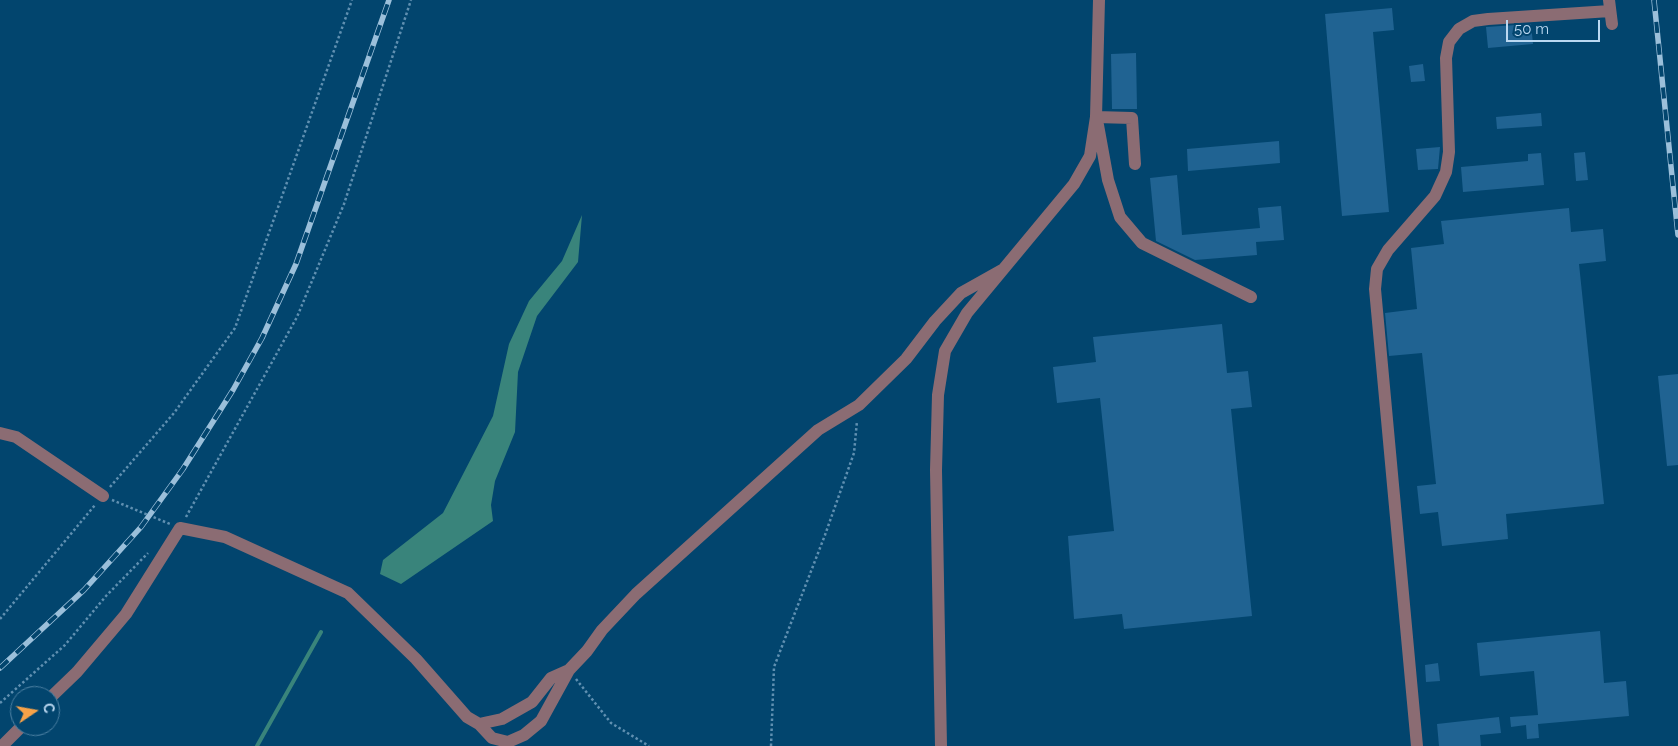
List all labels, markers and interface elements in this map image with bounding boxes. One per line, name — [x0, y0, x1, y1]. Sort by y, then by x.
scale bar — [1508, 10, 1602, 42]
text: 50 m — [1514, 20, 1549, 38]
north arrow — [10, 686, 60, 736]
text: С — [40, 702, 58, 714]

